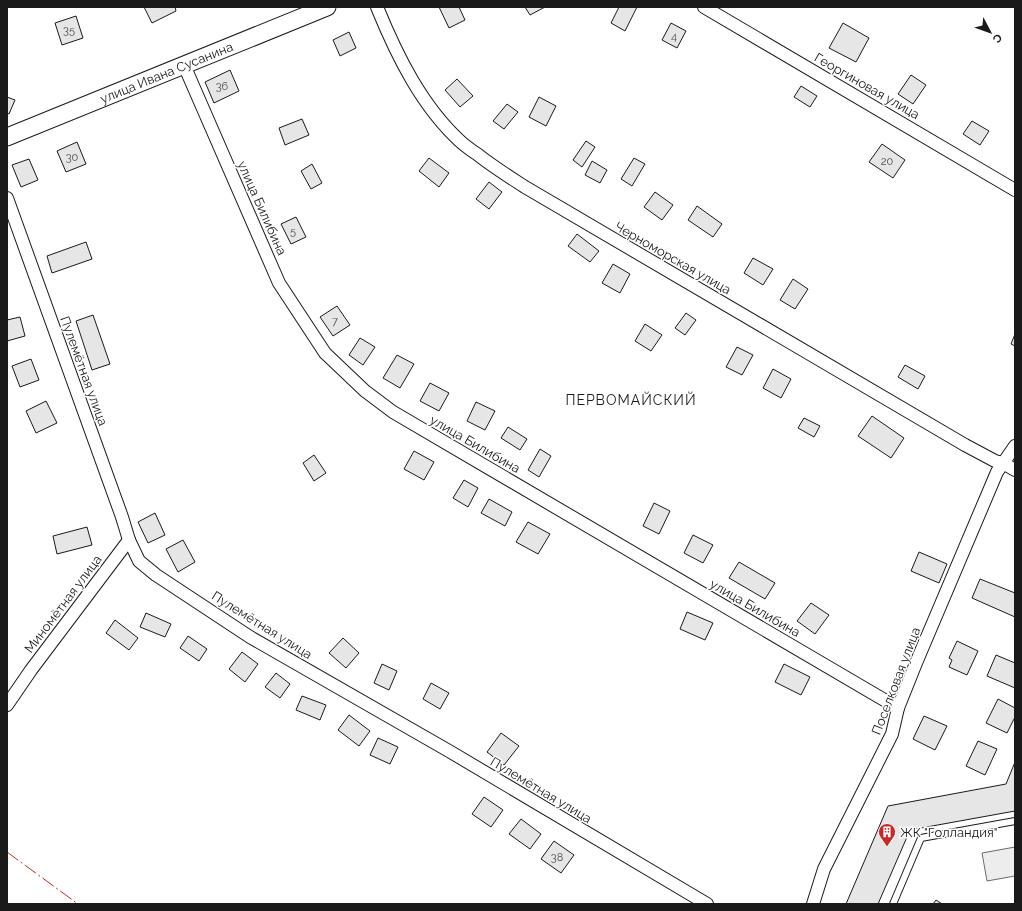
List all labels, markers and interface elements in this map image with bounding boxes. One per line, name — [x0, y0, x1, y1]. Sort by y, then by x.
north arrow — [970, 12, 1010, 52]
house number: 35 — [63, 24, 75, 37]
house number: 4 — [671, 30, 677, 43]
text: С — [989, 31, 1005, 46]
street label: улица Ивана Сусанина — [98, 39, 235, 106]
street label: Георгиновая улица — [812, 50, 922, 122]
house number: 36 — [216, 80, 229, 93]
house number: 30 — [66, 151, 79, 164]
house number: 20 — [881, 155, 893, 168]
street label: улица Билибина — [234, 158, 290, 258]
street label: Черноморская улица — [612, 219, 734, 297]
house number: 5 — [290, 225, 296, 238]
street label: Пулемётная улица — [57, 314, 111, 428]
house number: 7 — [332, 315, 338, 328]
district label: ПЕРВОМАЙСКИЙ — [565, 391, 697, 408]
street label: улица Билибина — [427, 412, 523, 476]
street label: Миномётная улица — [21, 552, 105, 656]
street label: улица Билибина — [707, 576, 803, 640]
street label: Пулемётная улица — [209, 588, 315, 662]
street label: Поселковая улица — [869, 625, 923, 737]
street label: Пулемётная улица — [488, 754, 594, 826]
building icon: ЖК "Голландия" — [877, 822, 897, 847]
place label: ЖК "Голландия" — [900, 825, 997, 840]
house number: 38 — [551, 851, 563, 864]

